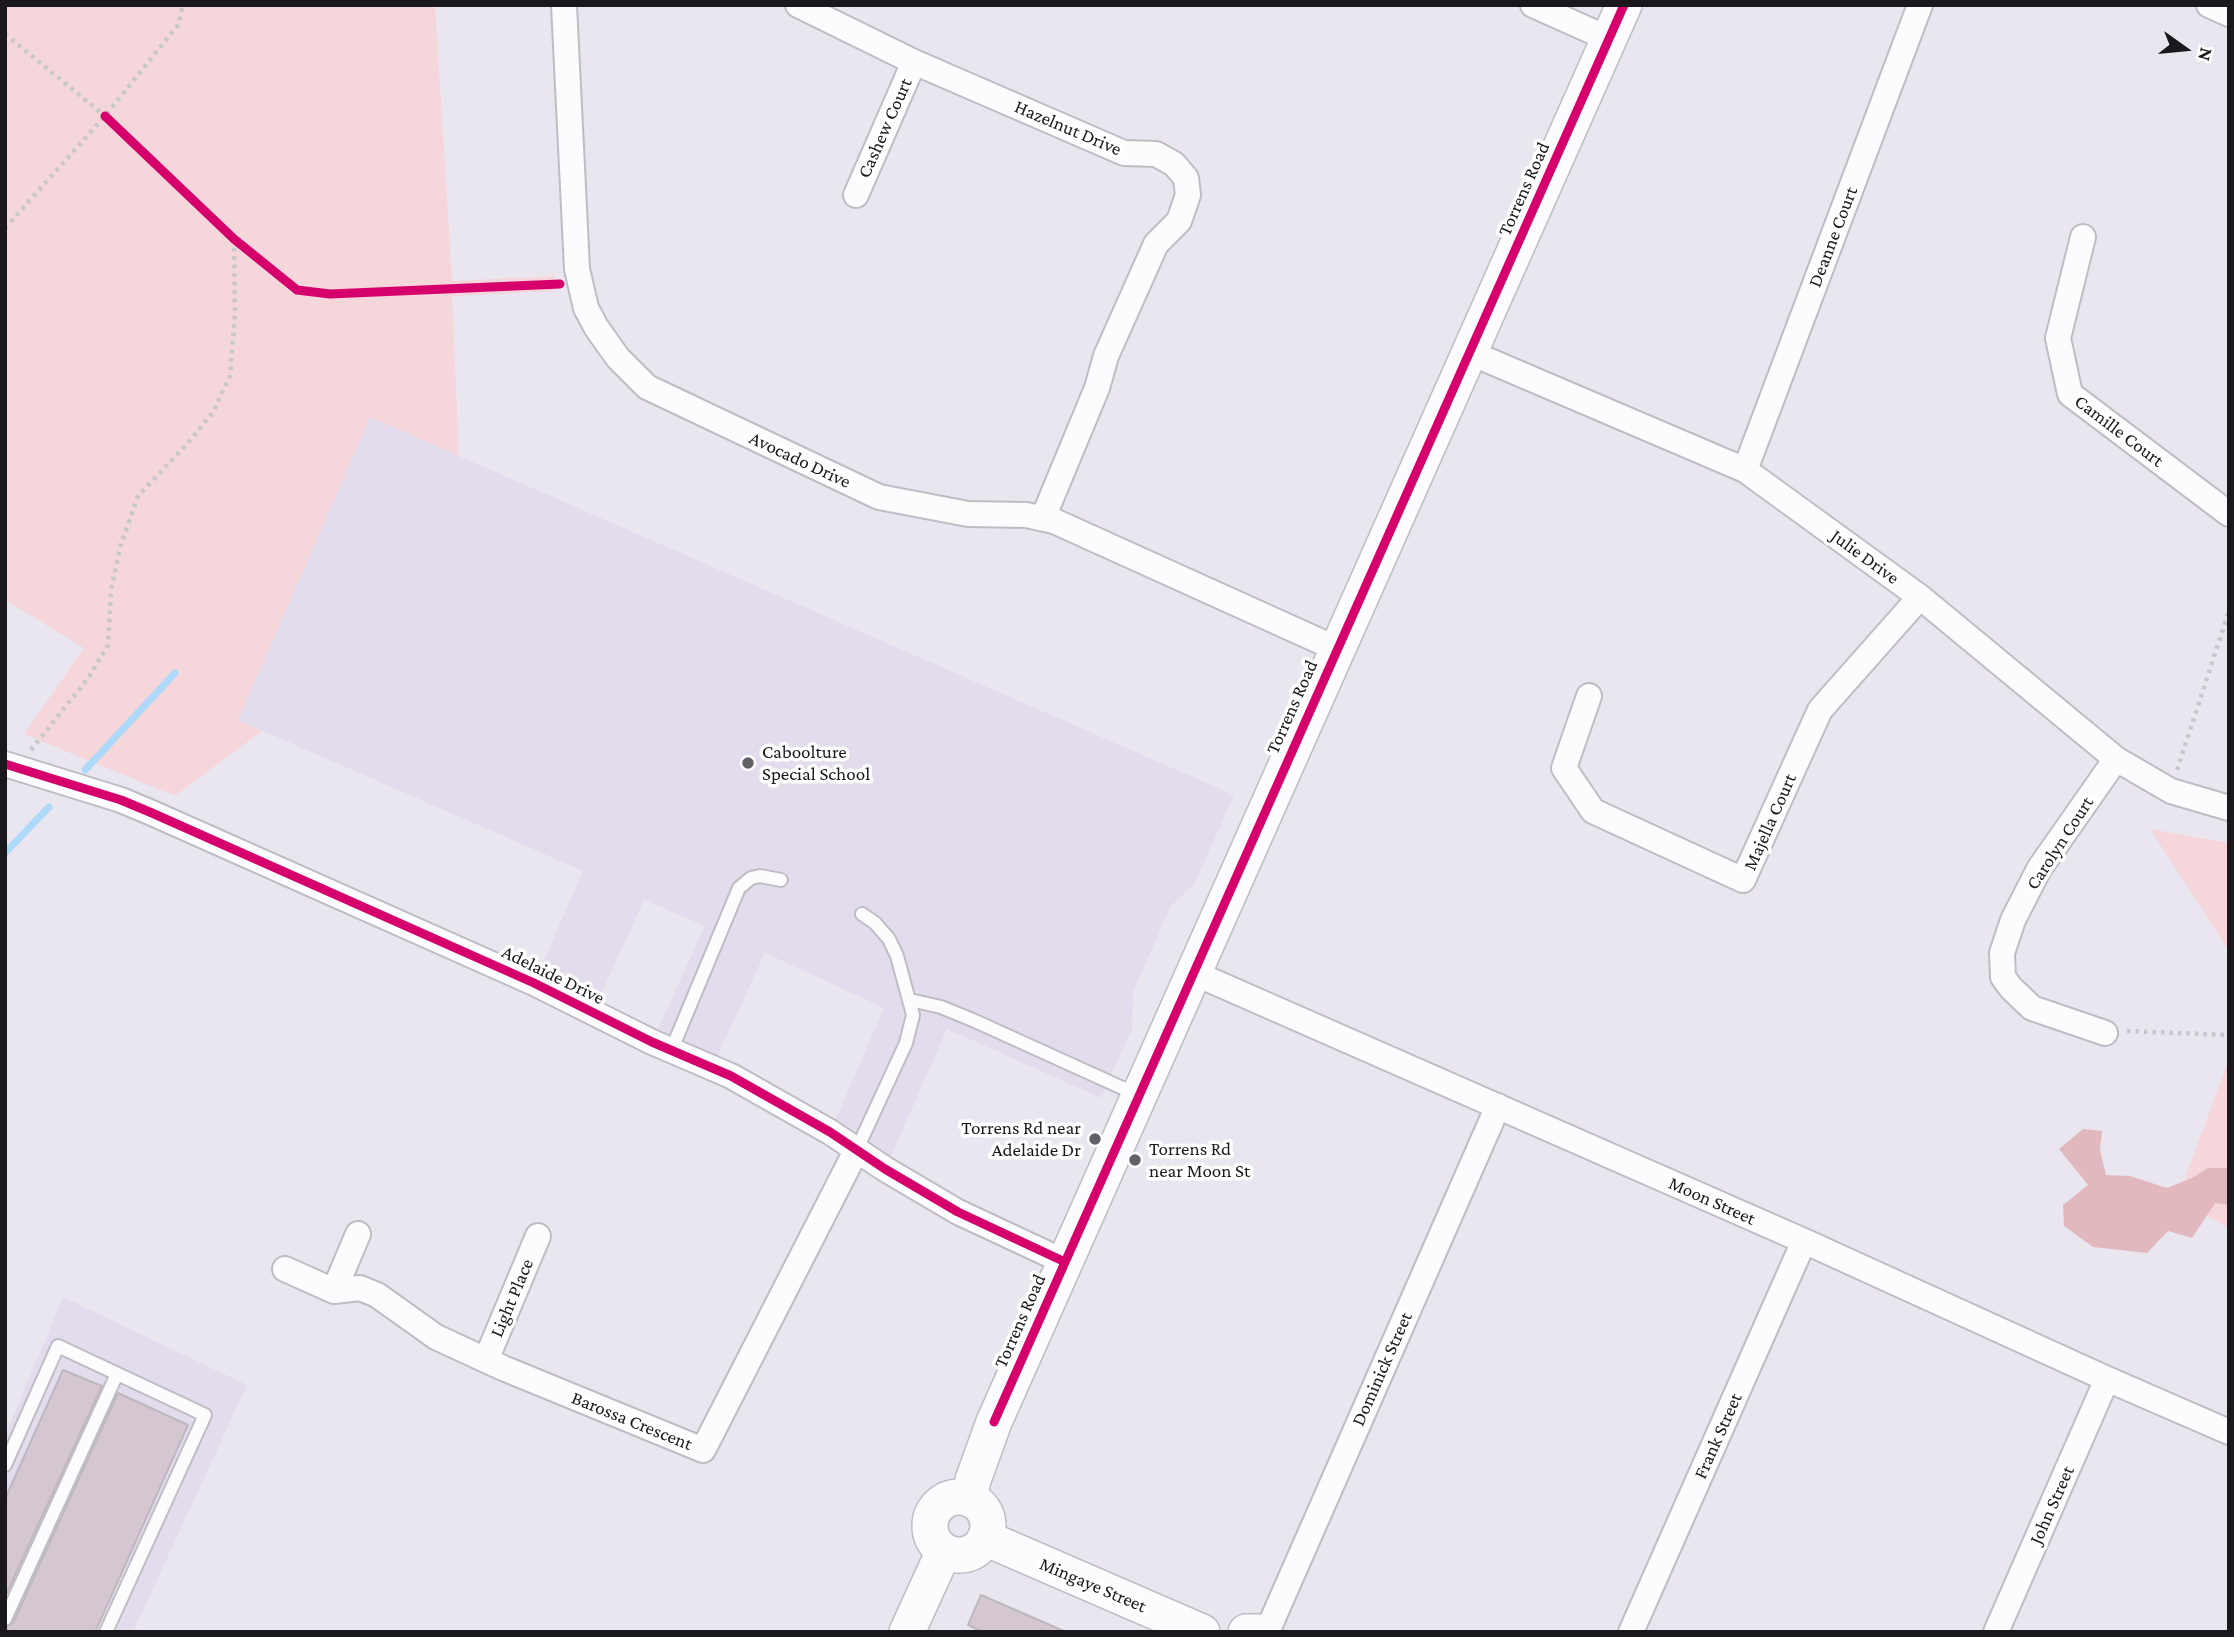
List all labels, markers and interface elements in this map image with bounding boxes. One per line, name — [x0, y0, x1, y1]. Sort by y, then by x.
north arrow — [2150, 14, 2220, 84]
text: N — [2194, 46, 2218, 64]
street label: Cashew Court — [853, 74, 917, 182]
street label: Hazelnut Drive — [1011, 95, 1125, 161]
street label: Torrens Road — [1493, 139, 1555, 239]
street label: Deanne Court — [1803, 184, 1863, 290]
street label: Camille Court — [2070, 390, 2168, 472]
street label: Avocado Drive — [746, 427, 854, 493]
street label: Julie Drive — [1826, 525, 1904, 589]
street label: Torrens Road — [1261, 657, 1323, 757]
place label: Caboolture Special School — [762, 741, 870, 785]
marker: Caboolture Special School — [740, 755, 756, 771]
street label: Majella Court — [1739, 770, 1801, 874]
street label: Carolyn Court — [2021, 792, 2099, 894]
street label: Adelaide Drive — [498, 940, 608, 1010]
place label: Torrens Rd near Adelaide Dr — [961, 1117, 1081, 1161]
marker: Torrens Rd near Adelaide Dr — [1087, 1131, 1103, 1147]
place label: Torrens Rd near Moon St — [1149, 1138, 1250, 1182]
marker: Torrens Rd near Moon St — [1127, 1152, 1143, 1168]
street label: Moon Street — [1665, 1172, 1759, 1230]
street label: Light Place — [485, 1255, 539, 1341]
street label: Torrens Road — [989, 1271, 1051, 1371]
street label: Dominick Street — [1347, 1308, 1417, 1430]
street label: Barossa Crescent — [568, 1386, 696, 1456]
street label: Frank Street — [1689, 1389, 1747, 1483]
street label: John Street — [2025, 1462, 2079, 1548]
street label: Mingaye Street — [1036, 1552, 1150, 1618]

